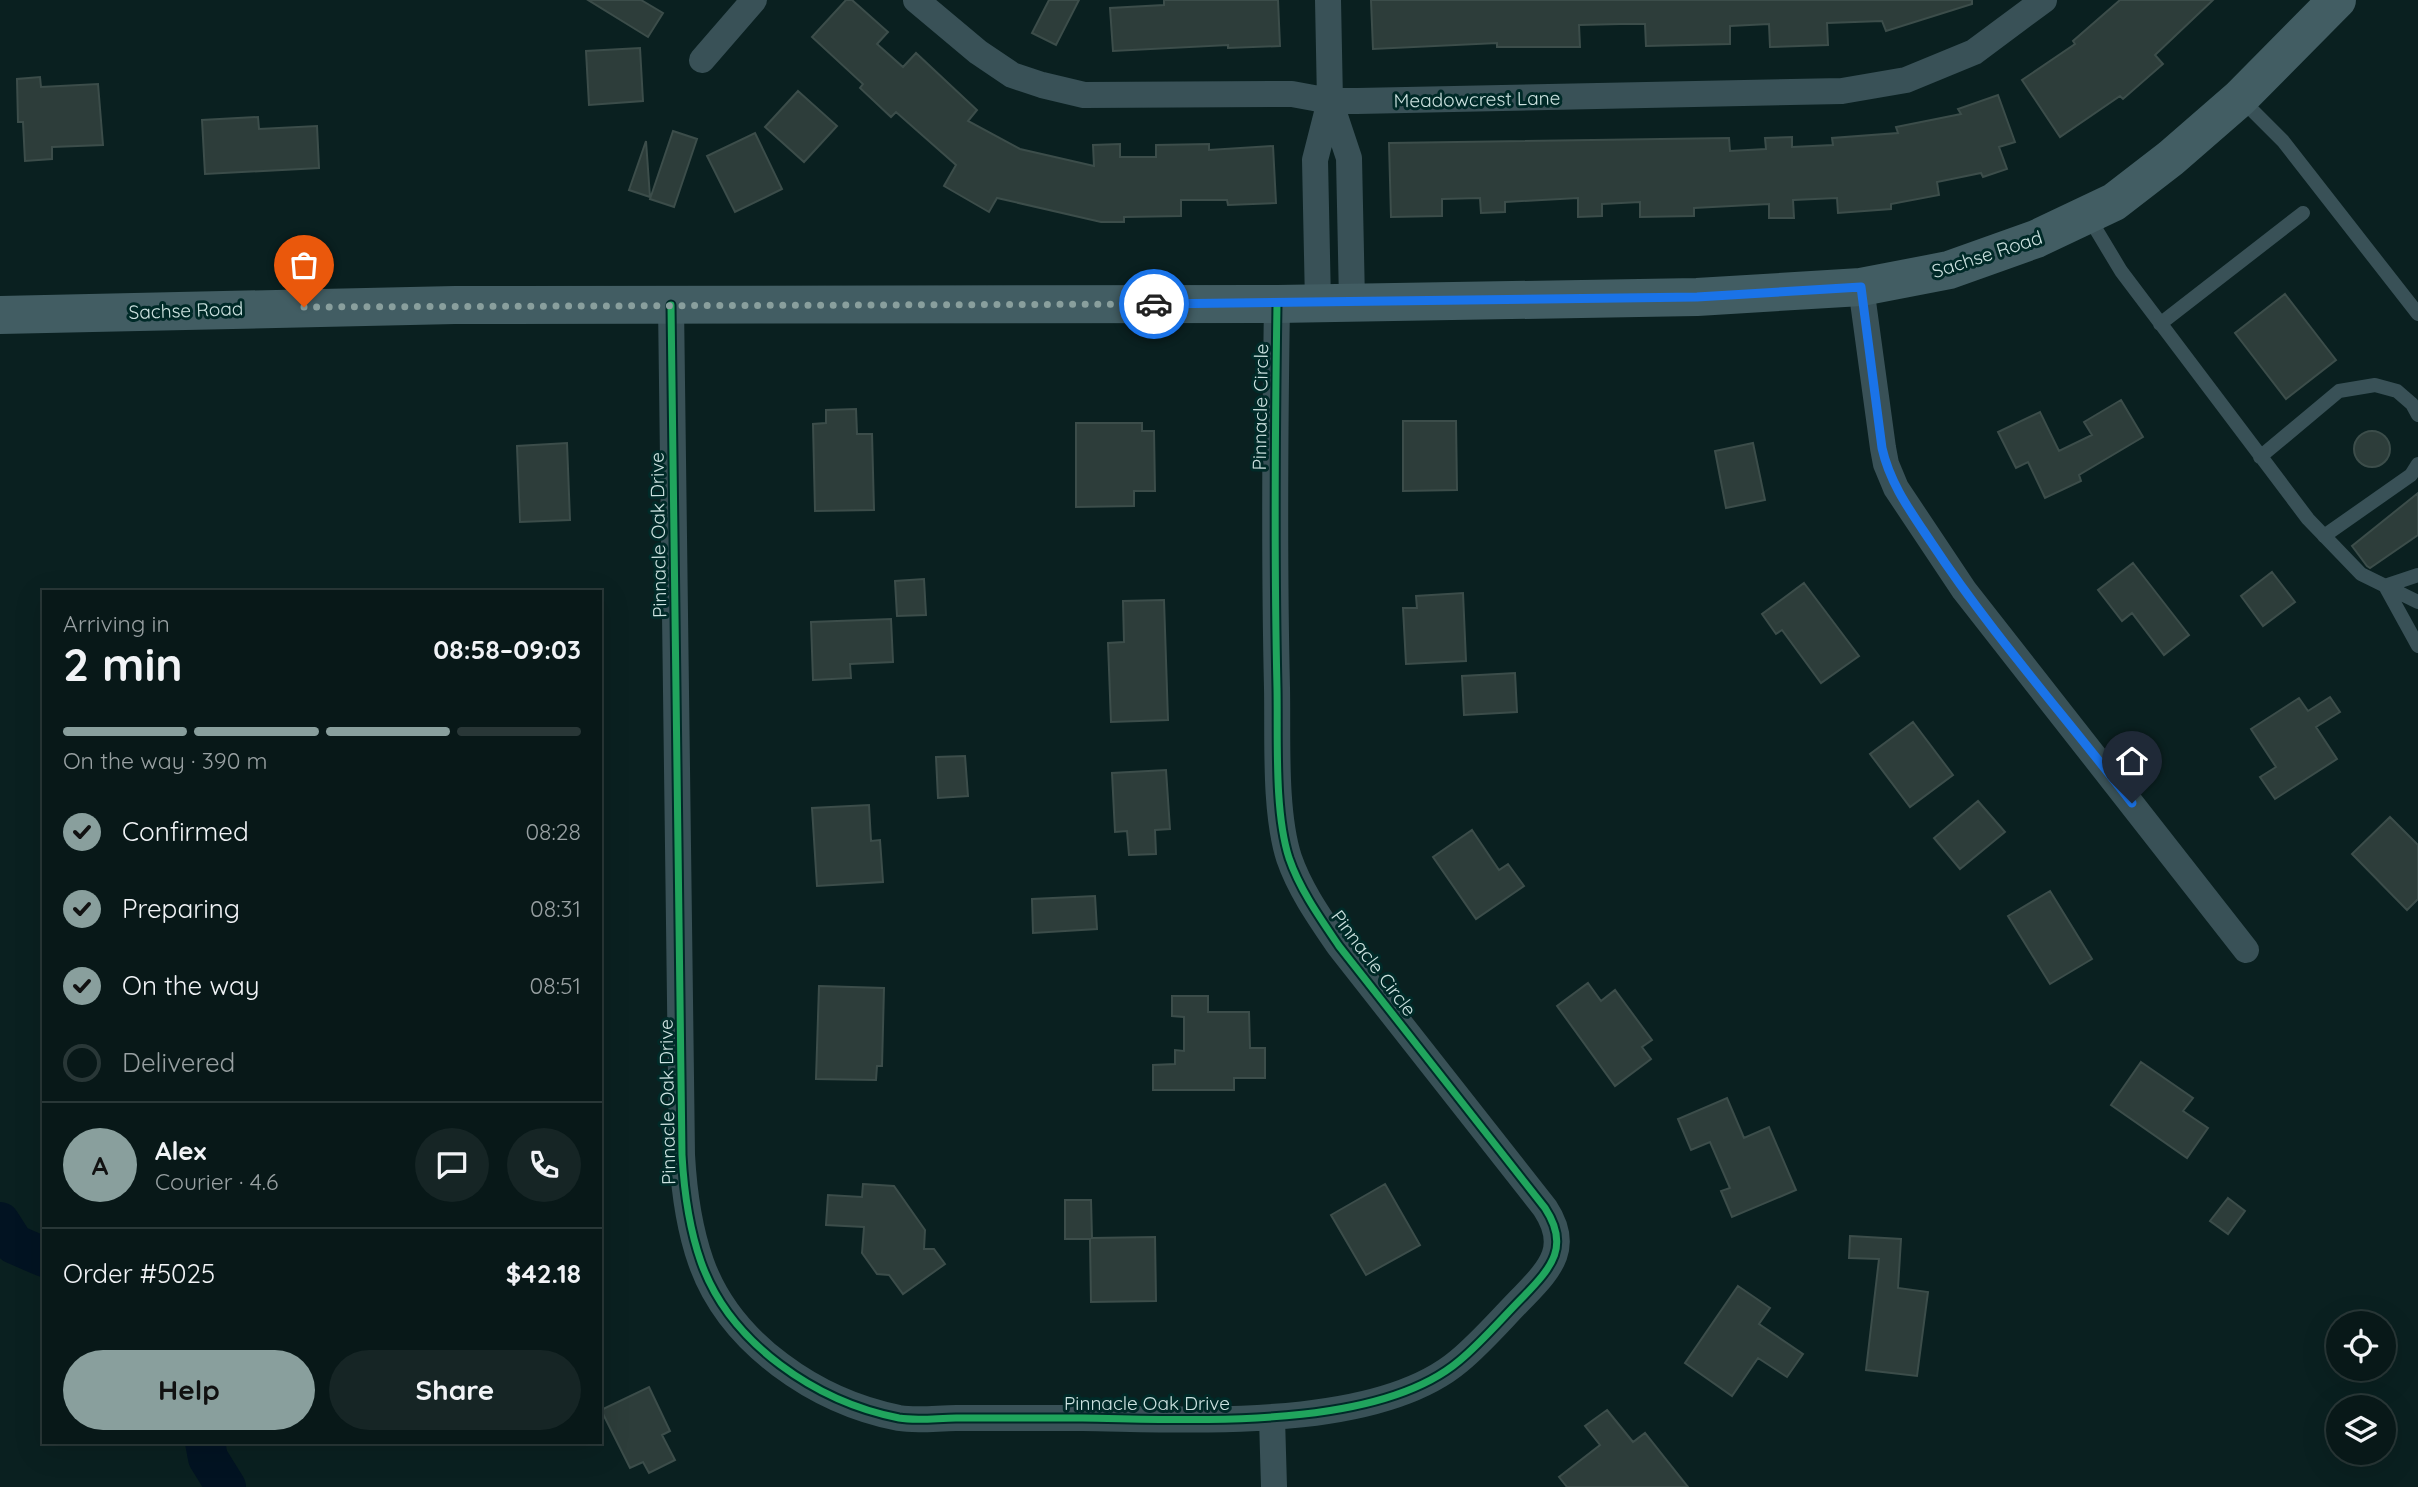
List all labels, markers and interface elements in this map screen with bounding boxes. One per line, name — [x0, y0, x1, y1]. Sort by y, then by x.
street label: Meadowcrest Lane — [1393, 86, 1561, 112]
street label: Sachse Road — [1929, 225, 2045, 283]
pin — [274, 235, 334, 307]
icon: bag — [285, 246, 323, 284]
courier — [1119, 269, 1189, 339]
icon: car — [1135, 285, 1173, 323]
street label: Sachse Road — [128, 296, 244, 324]
street label: Pinnacle Circle — [1247, 343, 1273, 471]
street label: Pinnacle Oak Drive — [645, 452, 671, 618]
text: Arriving in — [63, 609, 170, 638]
text: 08:58–09:03 — [433, 633, 581, 666]
text: 2 min — [63, 635, 183, 693]
pin — [2102, 731, 2162, 803]
icon: home — [2113, 742, 2151, 780]
text: On the way · 390 m — [63, 746, 268, 775]
icon: check — [63, 813, 101, 851]
text: Confirmed — [122, 815, 249, 848]
text: 08:28 — [525, 817, 581, 846]
icon: check — [63, 890, 101, 928]
text: Preparing — [122, 892, 240, 925]
text: 08:31 — [530, 894, 581, 923]
street label: Pinnacle Circle — [1326, 905, 1422, 1021]
icon: check — [63, 967, 101, 1005]
text: On the way — [122, 969, 260, 1002]
text: 08:51 — [530, 971, 581, 1000]
street label: Pinnacle Oak Drive — [654, 1019, 680, 1185]
text: Delivered — [122, 1046, 235, 1079]
button: chat — [415, 1128, 489, 1202]
button: phone — [507, 1128, 581, 1202]
text: Alex — [155, 1134, 206, 1167]
text: A — [92, 1149, 108, 1182]
text: Courier · 4.6 — [155, 1167, 278, 1196]
text: Order #5025 — [63, 1257, 215, 1290]
text: $42.18 — [506, 1257, 581, 1290]
map controls — [2326, 1311, 2396, 1465]
button: locate — [2326, 1311, 2396, 1381]
button: Help — [63, 1350, 315, 1430]
button: Share — [329, 1350, 581, 1430]
street label: Pinnacle Oak Drive — [1064, 1391, 1230, 1415]
button: layers — [2326, 1395, 2396, 1465]

